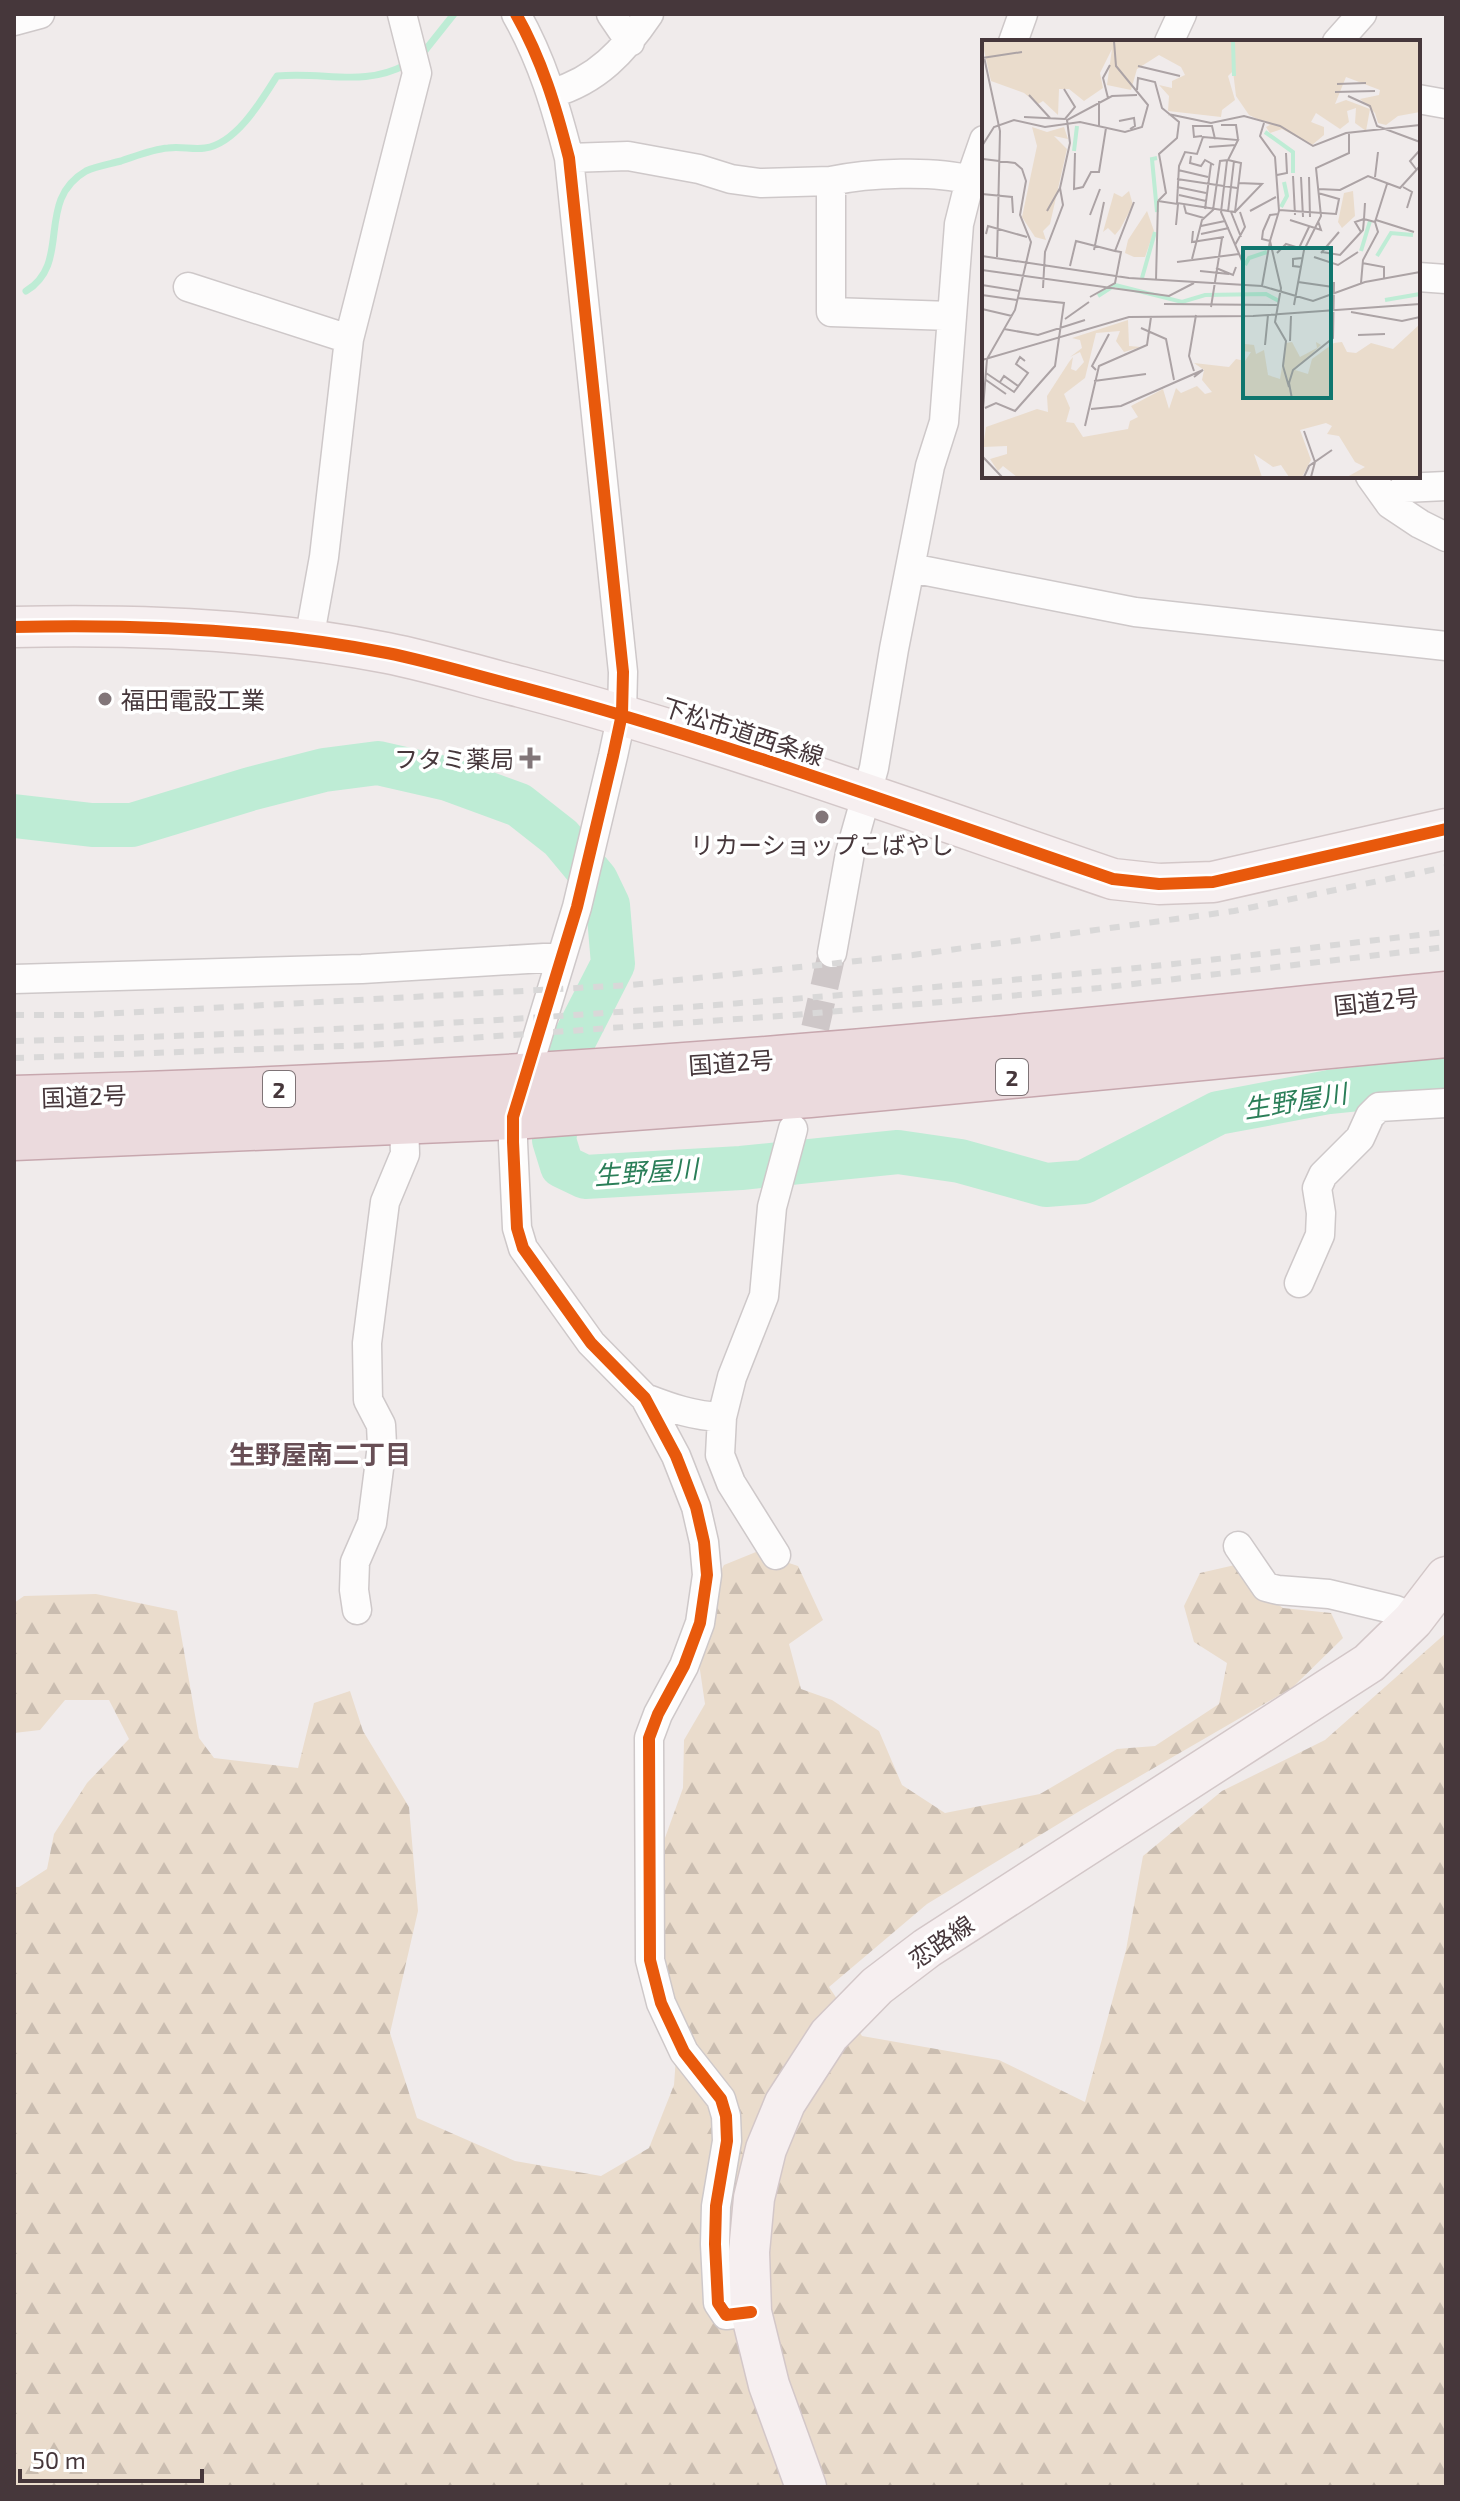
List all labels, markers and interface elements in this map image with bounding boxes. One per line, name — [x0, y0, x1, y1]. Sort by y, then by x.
inset map — [982, 40, 1420, 478]
place label: 福田電設工業 — [121, 685, 265, 714]
marker: 福田電設工業 — [96, 690, 114, 708]
street label: 下松市道西条線 — [659, 691, 827, 771]
place label: フタミ薬局 — [394, 744, 514, 773]
marker: フタミ薬局 — [521, 749, 539, 767]
marker: リカーショップこばやし — [813, 808, 831, 826]
place label: リカーショップこばやし — [690, 830, 954, 859]
street label: 国道2号 — [1332, 982, 1420, 1020]
street label: 国道2号 — [687, 1045, 775, 1079]
road number: 2 — [996, 1059, 1028, 1095]
road number: 2 — [263, 1071, 295, 1107]
water label: 生野屋川 — [1241, 1076, 1352, 1123]
street label: 国道2号 — [41, 1080, 127, 1112]
water label: 生野屋川 — [593, 1152, 702, 1190]
district label: 生野屋南二丁目 — [229, 1438, 411, 1469]
street label: 恋路線 — [903, 1909, 979, 1973]
scale bar — [20, 2433, 202, 2483]
text: 50 m — [32, 2445, 86, 2474]

